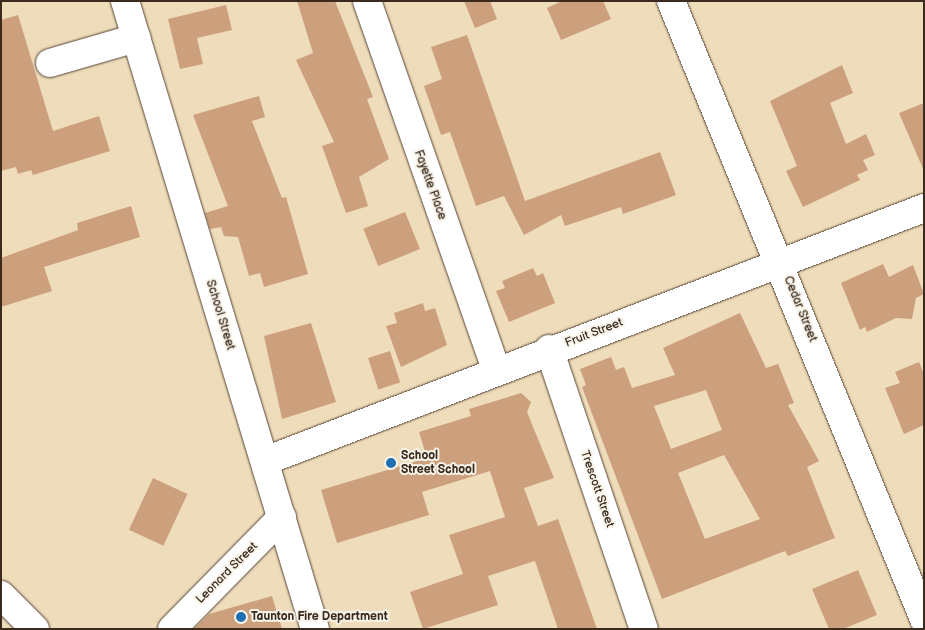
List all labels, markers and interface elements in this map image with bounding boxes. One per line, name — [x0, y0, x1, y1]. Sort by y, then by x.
street label: Fayette Place — [411, 148, 449, 222]
street label: Cedar Street — [780, 274, 820, 344]
street label: School Street — [202, 278, 238, 352]
street label: Fruit Street — [563, 315, 625, 351]
place label: School Street School — [401, 449, 475, 477]
street label: Trescott Street — [577, 449, 617, 529]
marker: School Street School — [385, 457, 397, 469]
street label: Leonard Street — [193, 539, 261, 607]
place label: Taunton Fire Department — [251, 610, 388, 624]
marker: Taunton Fire Department — [235, 611, 247, 623]

